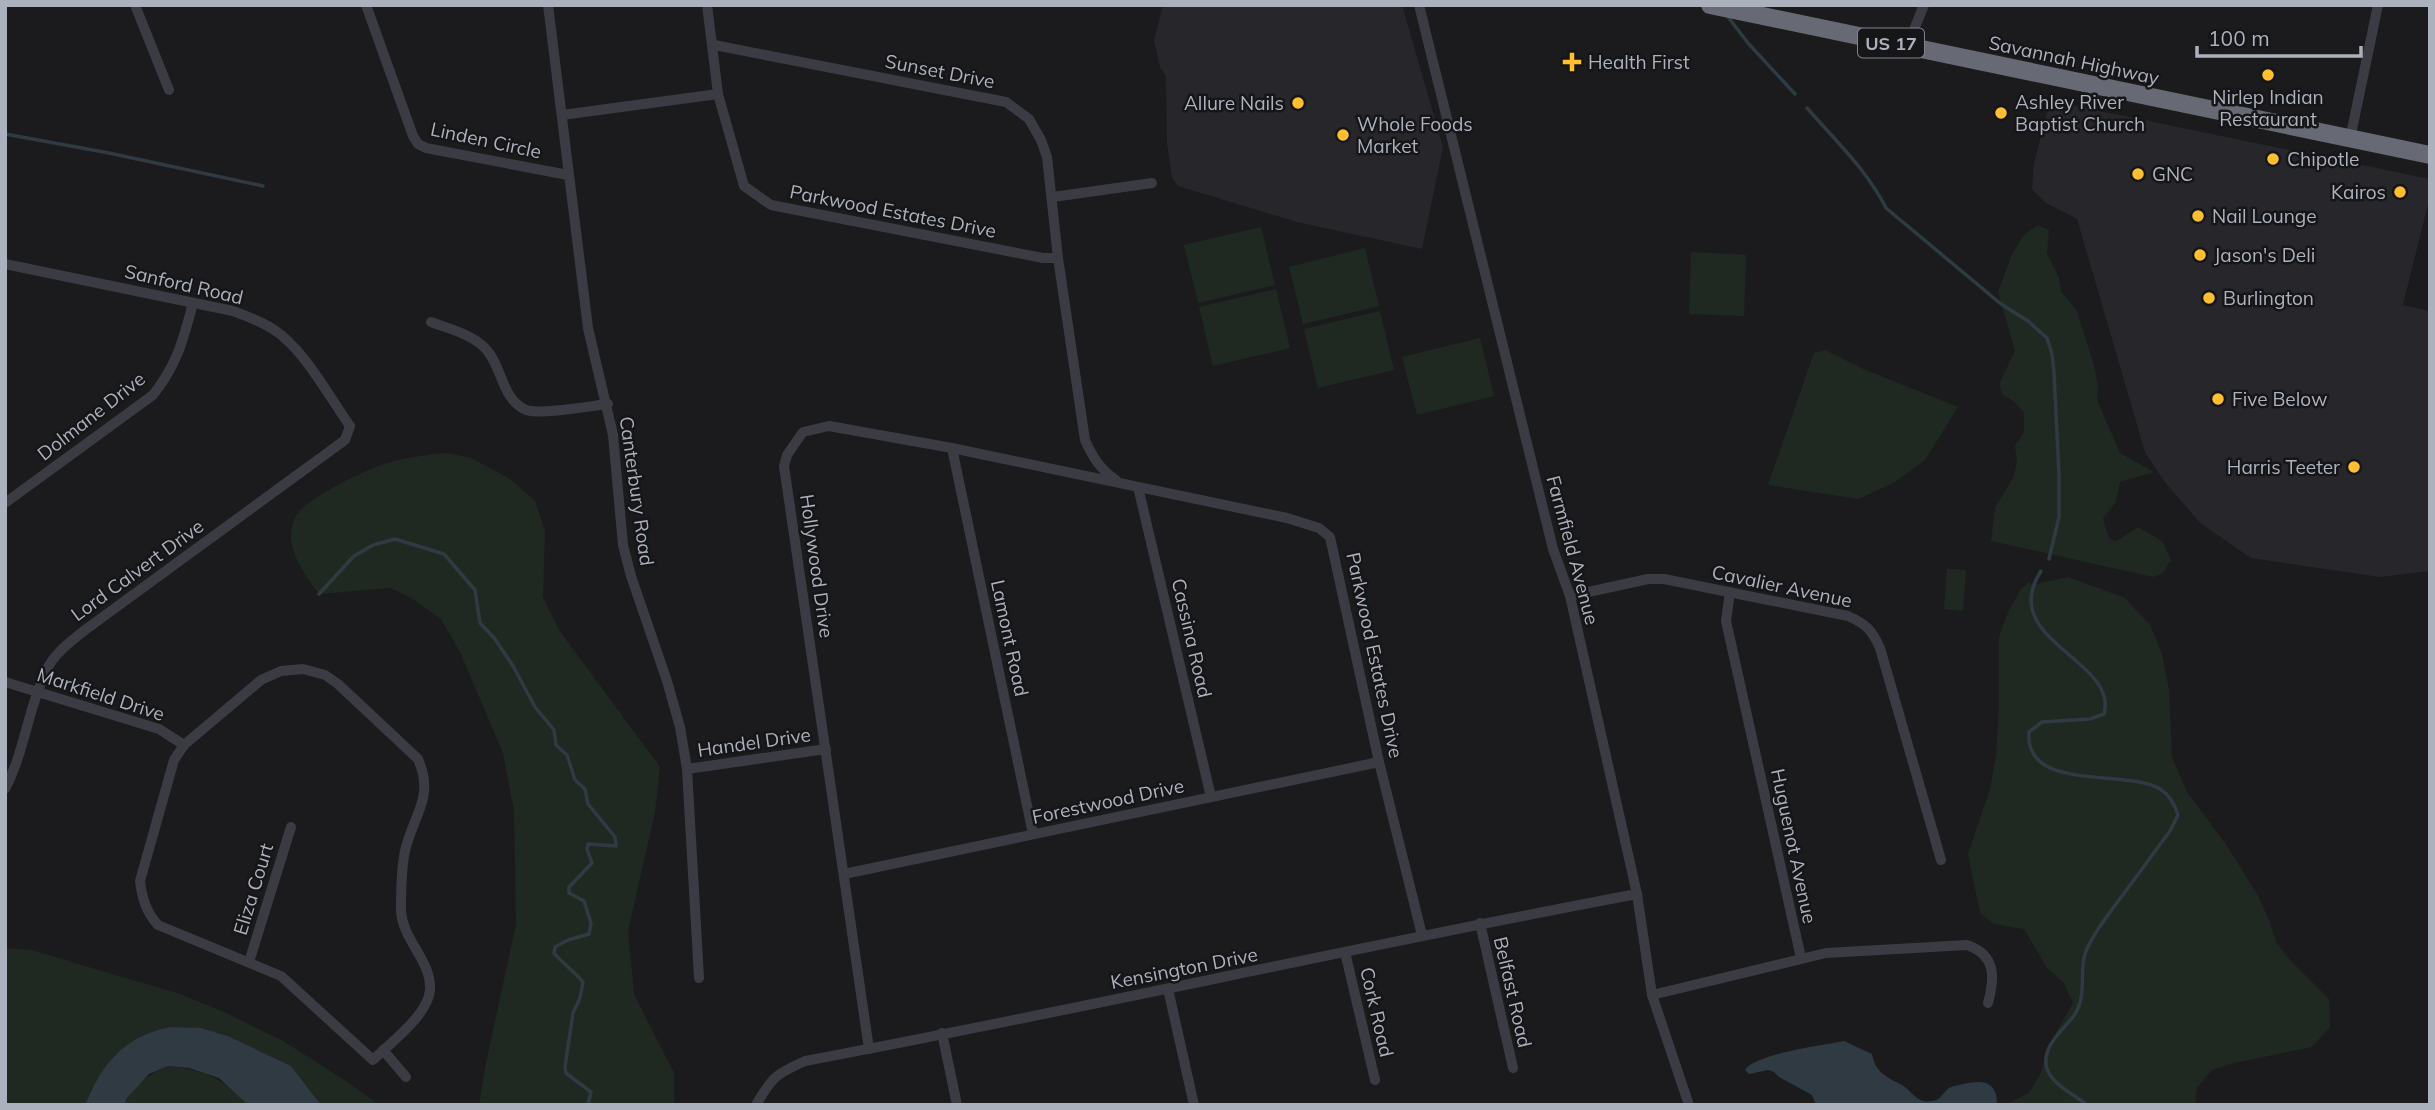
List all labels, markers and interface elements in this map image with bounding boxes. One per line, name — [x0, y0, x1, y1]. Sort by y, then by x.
scale bar — [2197, 14, 2362, 58]
text: 100 m — [2208, 25, 2270, 51]
road number: US 17 — [1858, 28, 1924, 58]
street label: Savannah Highway — [1987, 30, 2161, 90]
street label: Sunset Drive — [883, 49, 997, 93]
place label: Health First — [1588, 50, 1690, 74]
marker: Health First — [1562, 52, 1582, 72]
marker: Nirlep Indian Restaurant — [2260, 67, 2276, 83]
place label: Nirlep Indian Restaurant — [2212, 85, 2324, 131]
place label: Ashley River Baptist Church — [2015, 90, 2145, 136]
place label: Allure Nails — [1184, 91, 1284, 115]
marker: Allure Nails — [1290, 95, 1306, 111]
marker: Ashley River Baptist Church — [1993, 105, 2009, 121]
place label: Whole Foods Market — [1357, 112, 1473, 158]
street label: Linden Circle — [429, 117, 543, 163]
marker: Whole Foods Market — [1335, 127, 1351, 143]
place label: Chipotle — [2287, 147, 2359, 171]
marker: Chipotle — [2265, 151, 2281, 167]
place label: GNC — [2152, 162, 2193, 186]
marker: GNC — [2130, 166, 2146, 182]
street label: Parkwood Estates Drive — [788, 179, 998, 243]
place label: Kairos — [2331, 180, 2386, 204]
marker: Kairos — [2392, 184, 2408, 200]
place label: Nail Lounge — [2212, 204, 2317, 228]
marker: Nail Lounge — [2190, 208, 2206, 224]
place label: Jason's Deli — [2214, 243, 2315, 267]
marker: Jason's Deli — [2192, 247, 2208, 263]
street label: Sanford Road — [122, 259, 246, 309]
place label: Burlington — [2223, 286, 2314, 310]
marker: Burlington — [2201, 290, 2217, 306]
street label: Dolmane Drive — [32, 367, 150, 465]
place label: Five Below — [2232, 387, 2327, 411]
marker: Five Below — [2210, 391, 2226, 407]
street label: Canterbury Road — [615, 415, 659, 567]
place label: Harris Teeter — [2227, 455, 2340, 479]
marker: Harris Teeter — [2346, 459, 2362, 475]
street label: Farmfield Avenue — [1542, 473, 1604, 627]
street label: Hollywood Drive — [795, 492, 839, 640]
street label: Lord Calvert Drive — [66, 514, 208, 626]
street label: Parkwood Estates Drive — [1341, 550, 1409, 760]
street label: Cavalier Avenue — [1710, 559, 1854, 613]
street label: Cassina Road — [1167, 576, 1217, 700]
street label: Lamont Road — [986, 577, 1034, 699]
street label: Markfield Drive — [34, 662, 168, 726]
street label: Handel Drive — [696, 722, 812, 762]
street label: Huguenot Avenue — [1766, 766, 1822, 926]
street label: Forestwood Drive — [1030, 773, 1186, 829]
street label: Eliza Court — [228, 840, 278, 938]
street label: Belfast Road — [1489, 934, 1537, 1050]
street label: Kensington Drive — [1108, 942, 1260, 994]
street label: Cork Road — [1355, 965, 1399, 1059]

